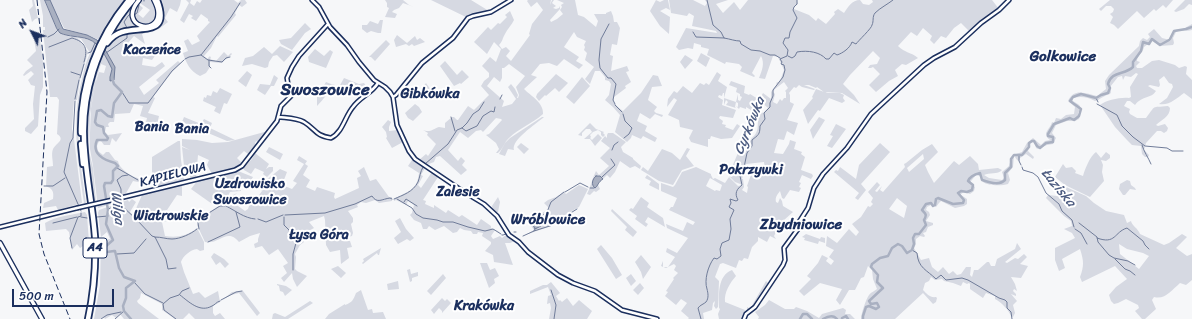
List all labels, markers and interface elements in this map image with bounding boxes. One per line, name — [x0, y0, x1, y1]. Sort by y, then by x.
north arrow — [12, 12, 52, 52]
text: N — [13, 14, 32, 33]
district label: Kaczeńce — [123, 42, 181, 58]
district label: Golkowice — [1030, 48, 1096, 66]
district label: Swoszowice — [280, 81, 370, 101]
district label: Gibkówka — [401, 86, 459, 102]
water label: Cyrkówka — [731, 95, 769, 157]
district label: Bania — [135, 119, 169, 135]
district label: Bania — [175, 121, 209, 137]
street label: KĄPIELOWA — [138, 159, 208, 191]
district label: Pokrzywki — [719, 162, 783, 178]
water label: Łaziska — [1037, 165, 1079, 211]
district label: Uzdrowisko Swoszowice — [213, 176, 287, 208]
district label: Zalesie — [436, 184, 480, 200]
water label: Wilga — [107, 191, 127, 225]
district label: Wiatrowskie — [133, 208, 209, 224]
district label: Wróblowice — [511, 211, 585, 229]
district label: Zbydniowice — [760, 216, 842, 234]
district label: Łysa Góra — [289, 227, 349, 243]
road number: A4 — [83, 238, 107, 258]
scale bar — [14, 281, 116, 307]
text: 500 m — [19, 285, 54, 307]
district label: Krakówka — [454, 298, 514, 314]

